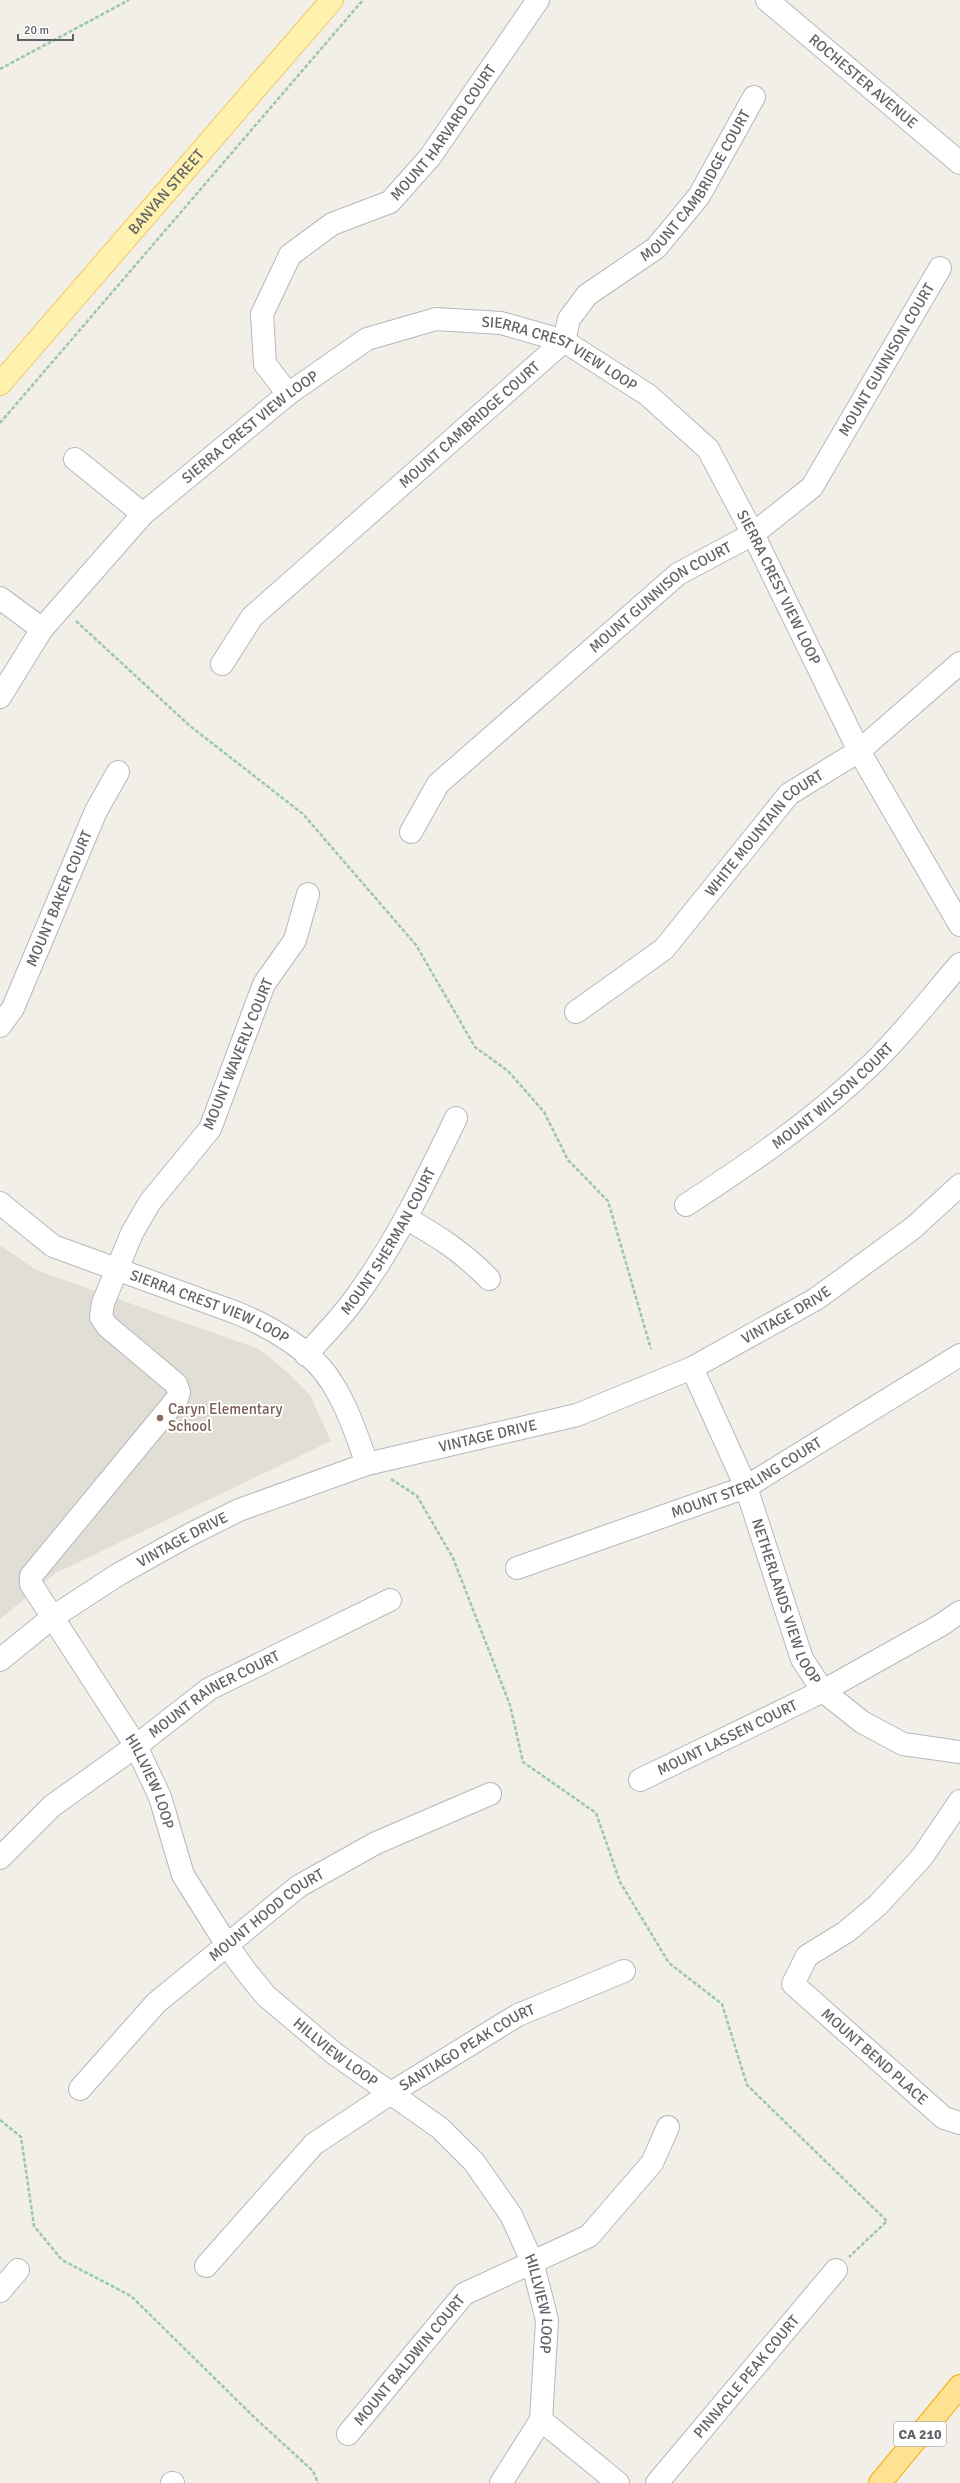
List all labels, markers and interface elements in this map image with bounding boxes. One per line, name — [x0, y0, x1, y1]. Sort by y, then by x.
scale bar — [18, 16, 73, 42]
text: 20 m — [24, 23, 49, 38]
street label: ROCHESTER AVENUE — [805, 30, 921, 132]
street label: MOUNT HARVARD COURT — [387, 61, 500, 204]
street label: MOUNT CAMBRIDGE COURT — [637, 106, 754, 265]
street label: BANYAN STREET — [124, 145, 208, 238]
street label: MOUNT GUNNISON COURT — [835, 279, 939, 439]
street label: SIERRA CREST VIEW LOOP — [481, 313, 641, 395]
street label: MOUNT CAMBRIDGE COURT — [395, 357, 544, 492]
street label: SIERRA CREST VIEW LOOP — [178, 367, 322, 487]
street label: SIERRA CREST VIEW LOOP — [733, 507, 824, 668]
street label: MOUNT GUNNISON COURT — [585, 538, 735, 657]
street label: WHITE MOUNTAIN COURT — [701, 766, 827, 900]
street label: MOUNT BAKER COURT — [22, 827, 96, 969]
street label: MOUNT WAVERLY COURT — [199, 975, 277, 1132]
street label: MOUNT WILSON COURT — [768, 1038, 897, 1153]
street label: MOUNT SHERMAN COURT — [337, 1164, 440, 1318]
street label: SIERRA CREST VIEW LOOP — [128, 1266, 292, 1347]
street label: VINTAGE DRIVE — [738, 1282, 835, 1348]
place label: Caryn Elementary School — [168, 1400, 283, 1435]
marker: Caryn Elementary School — [155, 1413, 165, 1423]
street label: VINTAGE DRIVE — [437, 1416, 539, 1456]
street label: MOUNT STERLING COURT — [669, 1433, 825, 1522]
street label: VINTAGE DRIVE — [134, 1508, 231, 1571]
street label: NETHERLANDS VIEW LOOP — [748, 1516, 825, 1687]
street label: MOUNT RAINER COURT — [145, 1646, 283, 1742]
street label: MOUNT LASSEN COURT — [654, 1696, 801, 1779]
street label: HILLVIEW LOOP — [121, 1730, 178, 1831]
street label: MOUNT HOOD COURT — [205, 1865, 327, 1965]
street label: SANTIAGO PEAK COURT — [396, 2000, 538, 2095]
street label: MOUNT BEND PLACE — [818, 2004, 932, 2109]
street label: HILLVIEW LOOP — [290, 2014, 381, 2090]
street label: HILLVIEW LOOP — [521, 2251, 556, 2354]
street label: MOUNT BALDWIN COURT — [350, 2291, 469, 2429]
street label: PINNACLE PEAK COURT — [690, 2311, 803, 2441]
road number: CA 210 — [894, 2422, 946, 2446]

